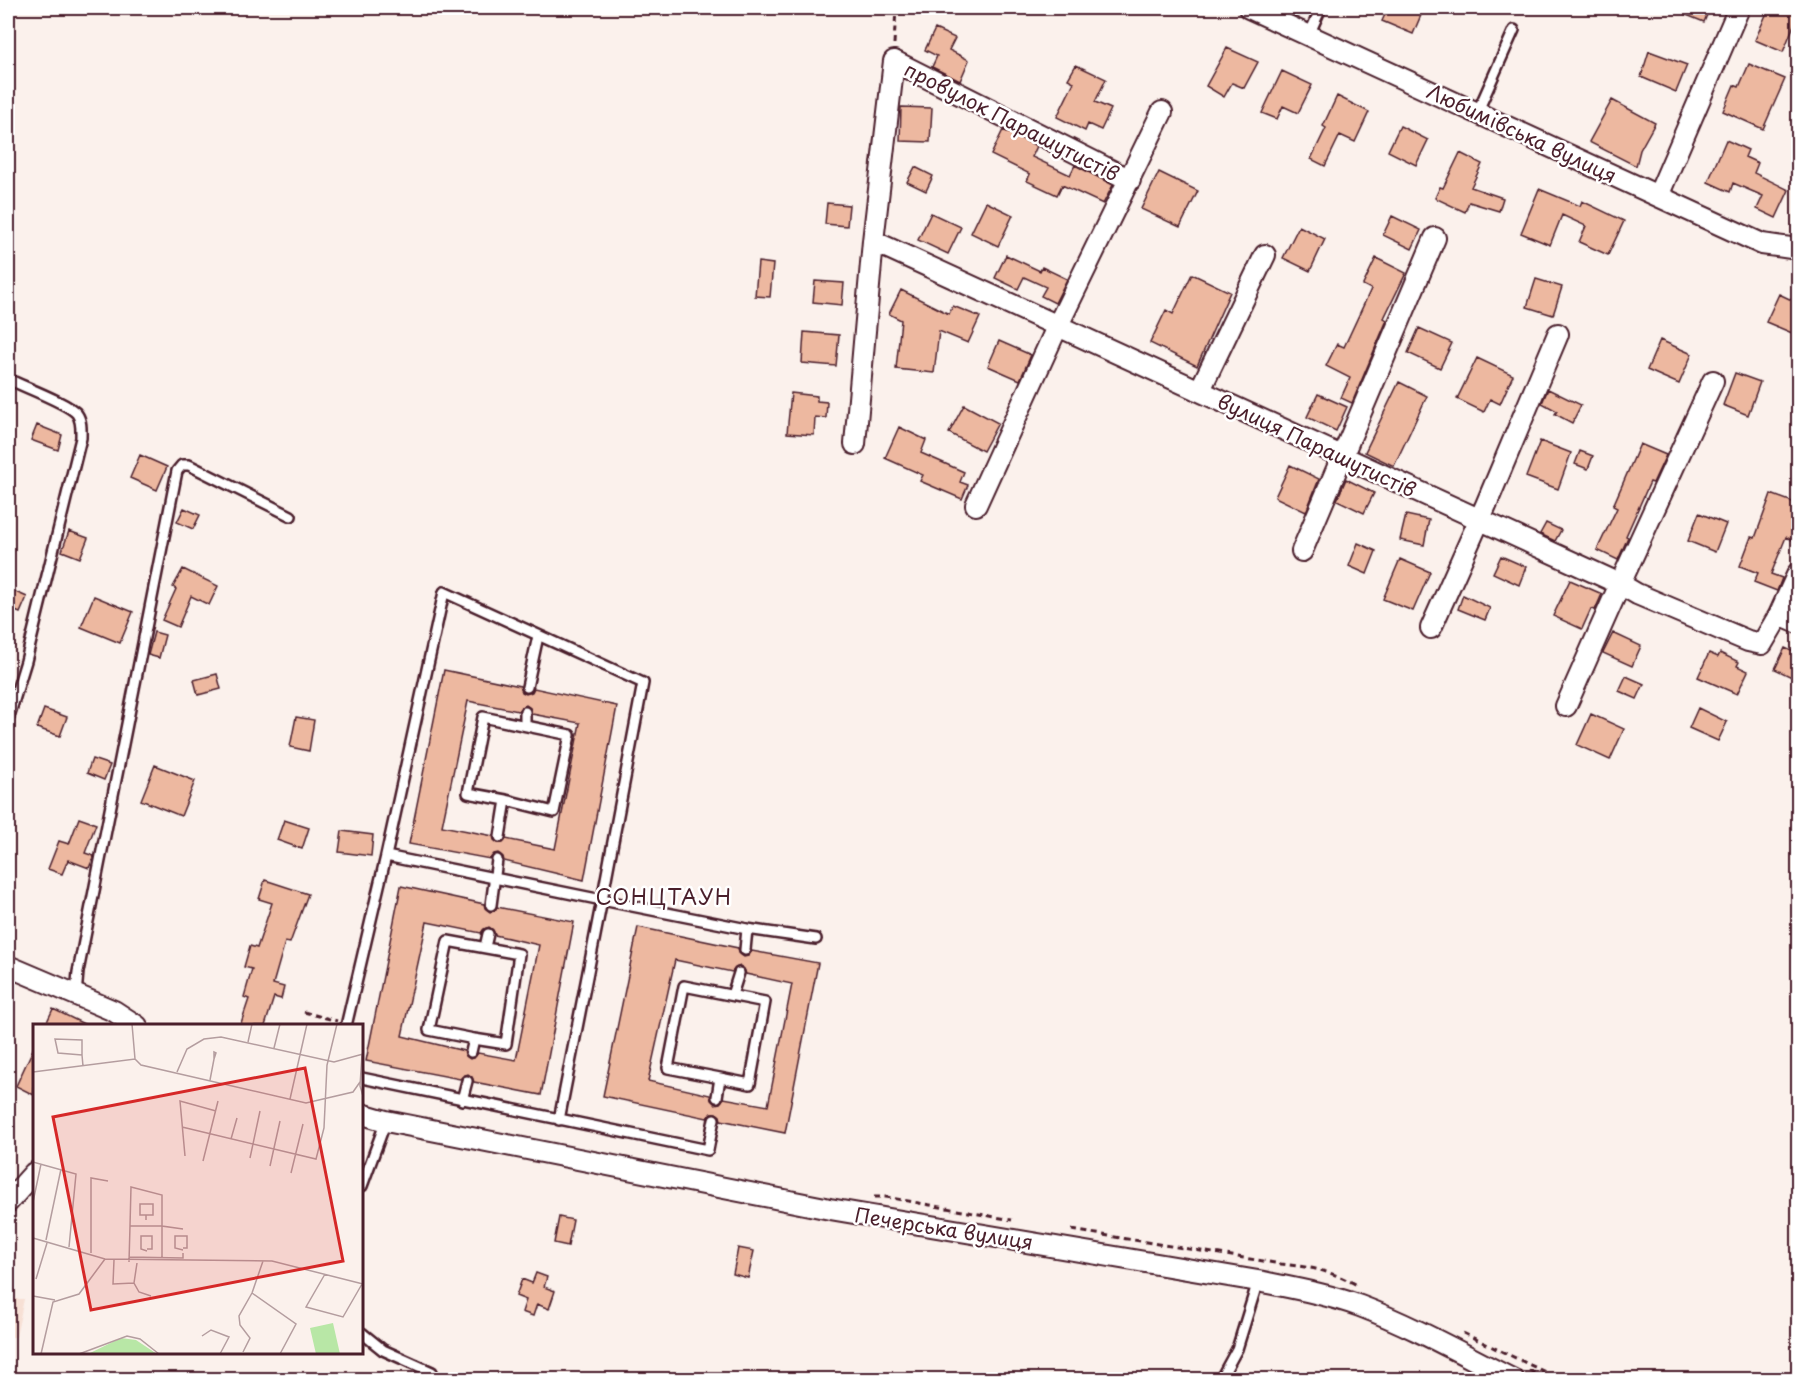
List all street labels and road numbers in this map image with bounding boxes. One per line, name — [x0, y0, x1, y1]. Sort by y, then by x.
street label: провулок Парашутистів — [899, 54, 1125, 188]
street label: Любимівська вулиця — [1422, 76, 1622, 190]
street label: вулиця Парашутистів — [1213, 386, 1421, 504]
street label: Печерська вулиця — [853, 1199, 1035, 1257]

